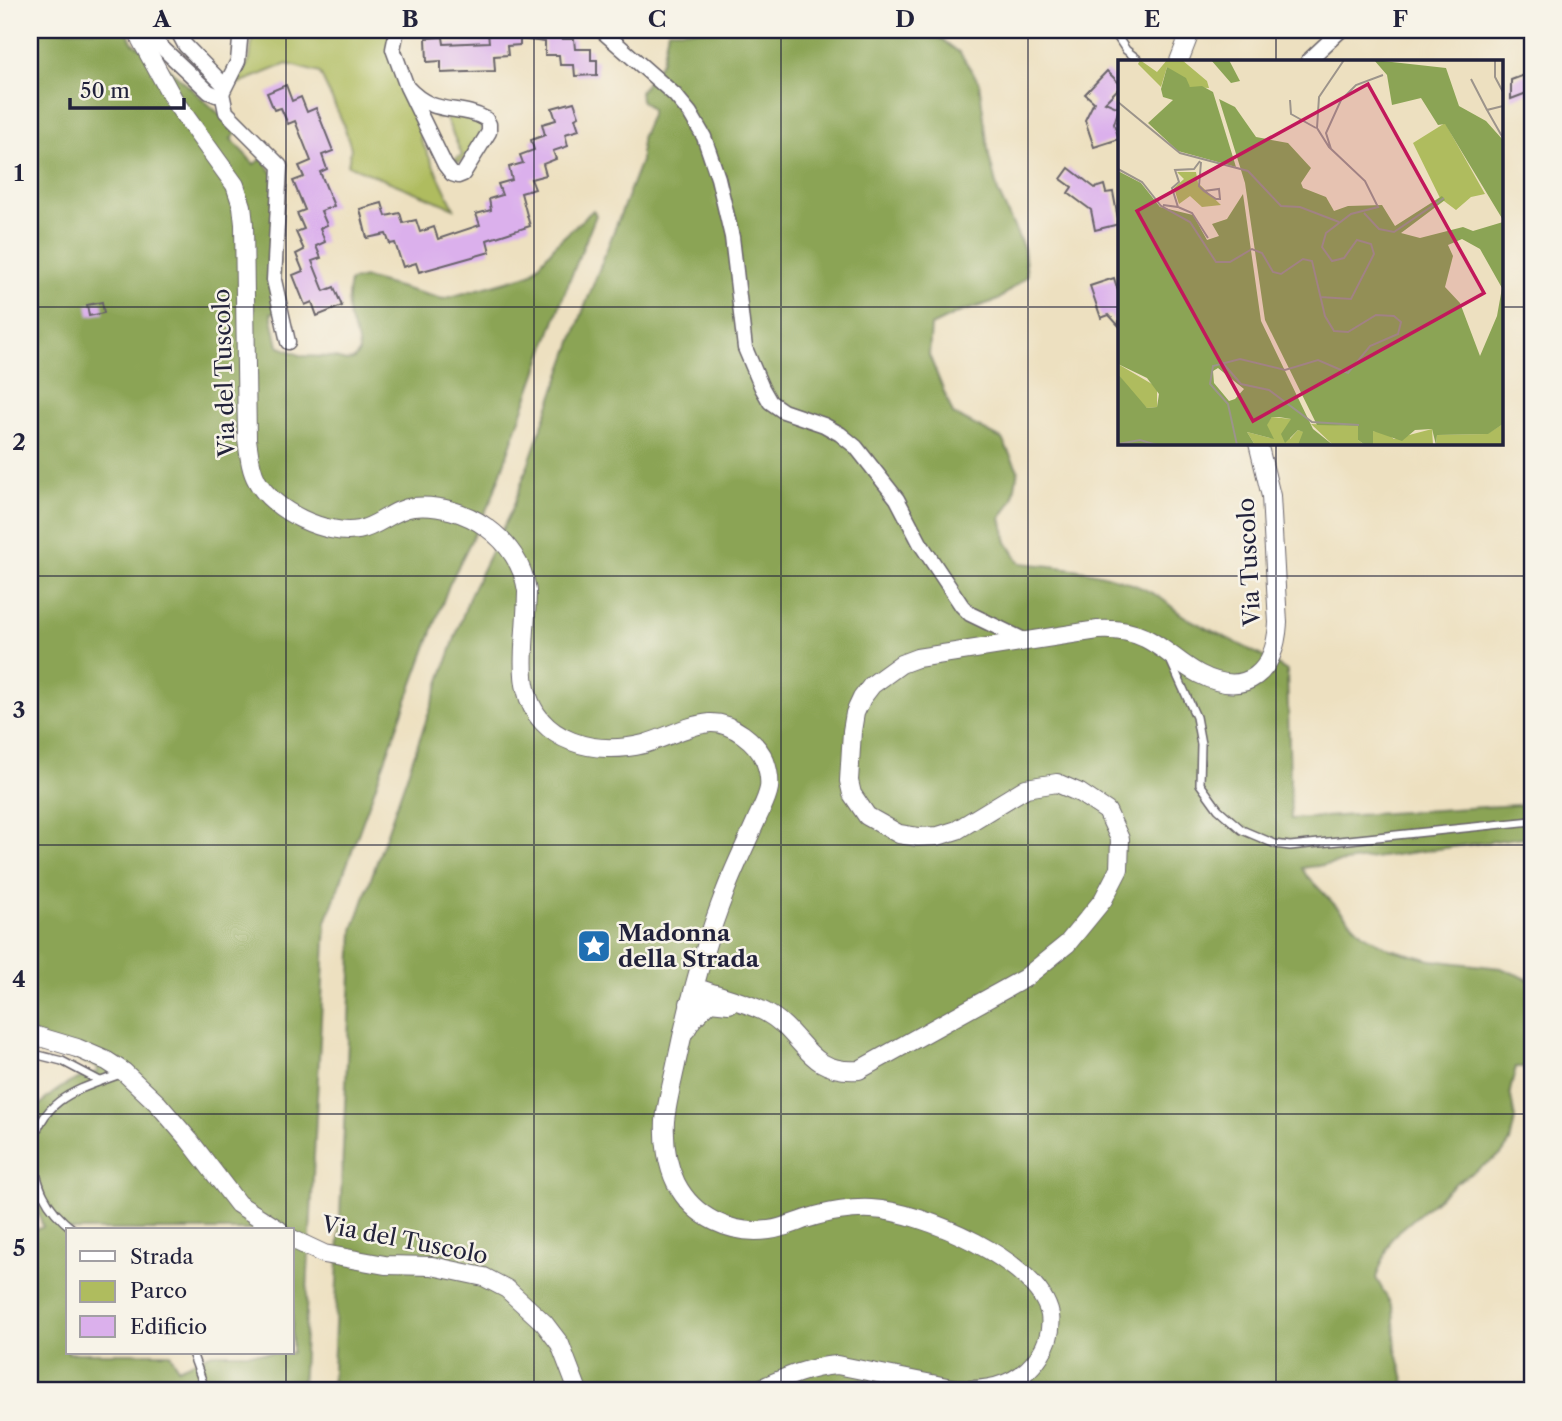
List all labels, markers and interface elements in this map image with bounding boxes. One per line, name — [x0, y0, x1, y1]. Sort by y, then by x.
text: A — [152, 5, 172, 33]
text: B — [401, 5, 419, 33]
text: C — [648, 5, 666, 33]
text: D — [895, 5, 915, 33]
text: E — [1144, 5, 1160, 33]
text: F — [1392, 5, 1408, 33]
inset map — [1118, 60, 1502, 444]
scale bar — [70, 66, 184, 110]
text: 50 m — [80, 78, 130, 103]
text: 1 — [14, 159, 25, 187]
street label: Via del Tuscolo — [207, 288, 241, 459]
text: 2 — [12, 428, 26, 456]
street label: Via Tuscolo — [1232, 497, 1266, 628]
text: 3 — [13, 696, 26, 724]
place label: Madonna della Strada — [618, 919, 760, 973]
place icon: Madonna della Strada — [575, 927, 613, 965]
text: 4 — [12, 965, 26, 993]
street label: Via del Tuscolo — [319, 1210, 490, 1270]
legend — [66, 1228, 294, 1354]
text: 5 — [13, 1234, 25, 1262]
text: Strada — [130, 1244, 195, 1269]
text: Parco — [130, 1278, 187, 1303]
text: Edificio — [130, 1314, 207, 1339]

